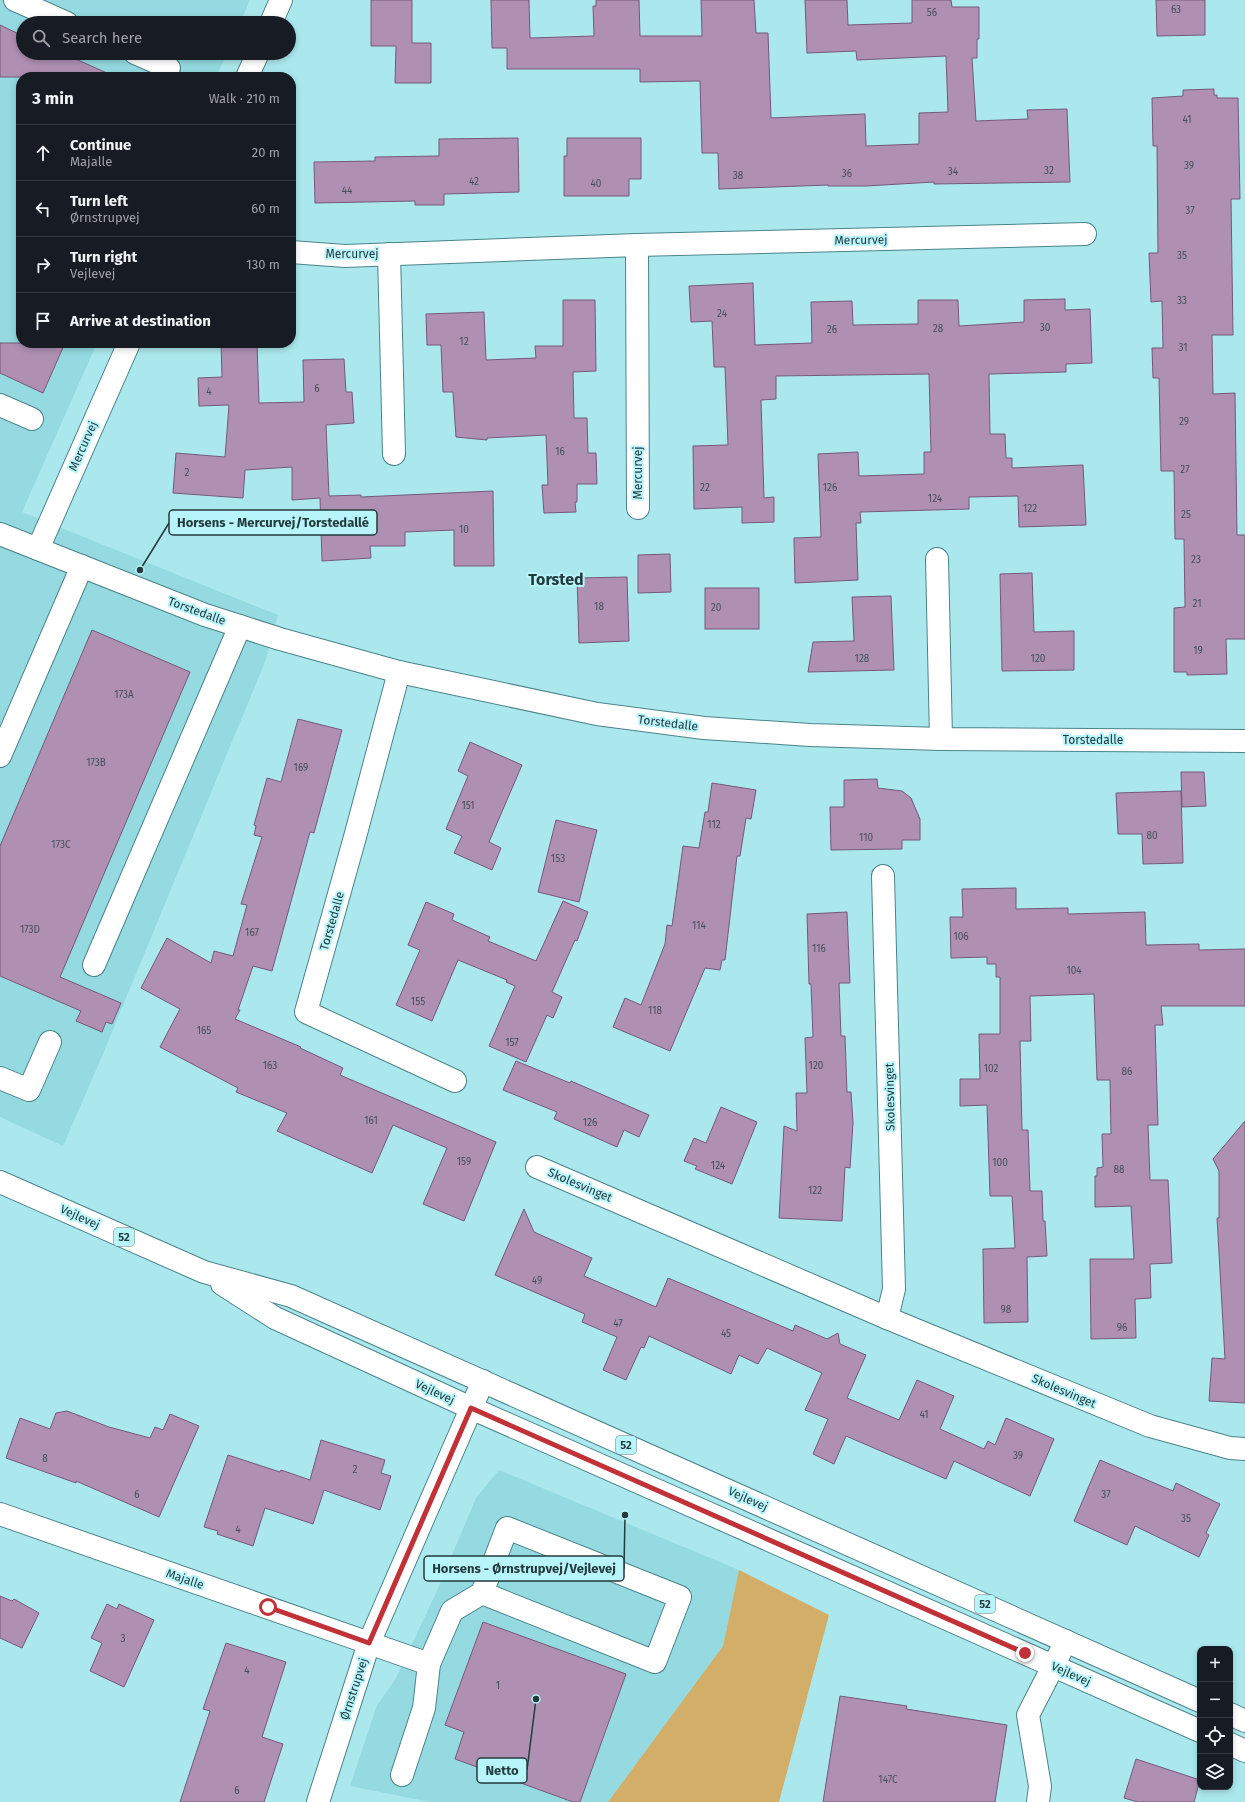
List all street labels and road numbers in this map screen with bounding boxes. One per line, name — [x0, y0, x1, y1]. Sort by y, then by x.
street label: Mercurvej — [834, 233, 888, 247]
street label: Mercurvej — [325, 247, 379, 261]
street label: Mercurvej — [66, 419, 100, 473]
street label: Mercurvej — [631, 446, 645, 500]
street label: Torstedalle — [166, 594, 228, 628]
street label: Torstedalle — [637, 712, 699, 734]
street label: Torstedalle — [1063, 733, 1123, 747]
street label: Torstedalle — [317, 890, 347, 952]
street label: Skolesvinget — [882, 1062, 898, 1131]
street label: Skolesvinget — [546, 1165, 615, 1205]
street label: Vejlevej — [58, 1202, 102, 1232]
road number: 52 — [114, 1228, 134, 1246]
street label: Skolesvinget — [1030, 1371, 1099, 1411]
street label: Vejlevej — [413, 1377, 457, 1407]
road number: 52 — [616, 1436, 636, 1454]
street label: Vejlevej — [726, 1484, 770, 1514]
street label: Majalle — [164, 1566, 206, 1592]
road number: 52 — [975, 1595, 995, 1613]
street label: Ørnstrupvej — [337, 1656, 371, 1722]
street label: Vejlevej — [1049, 1659, 1093, 1689]

